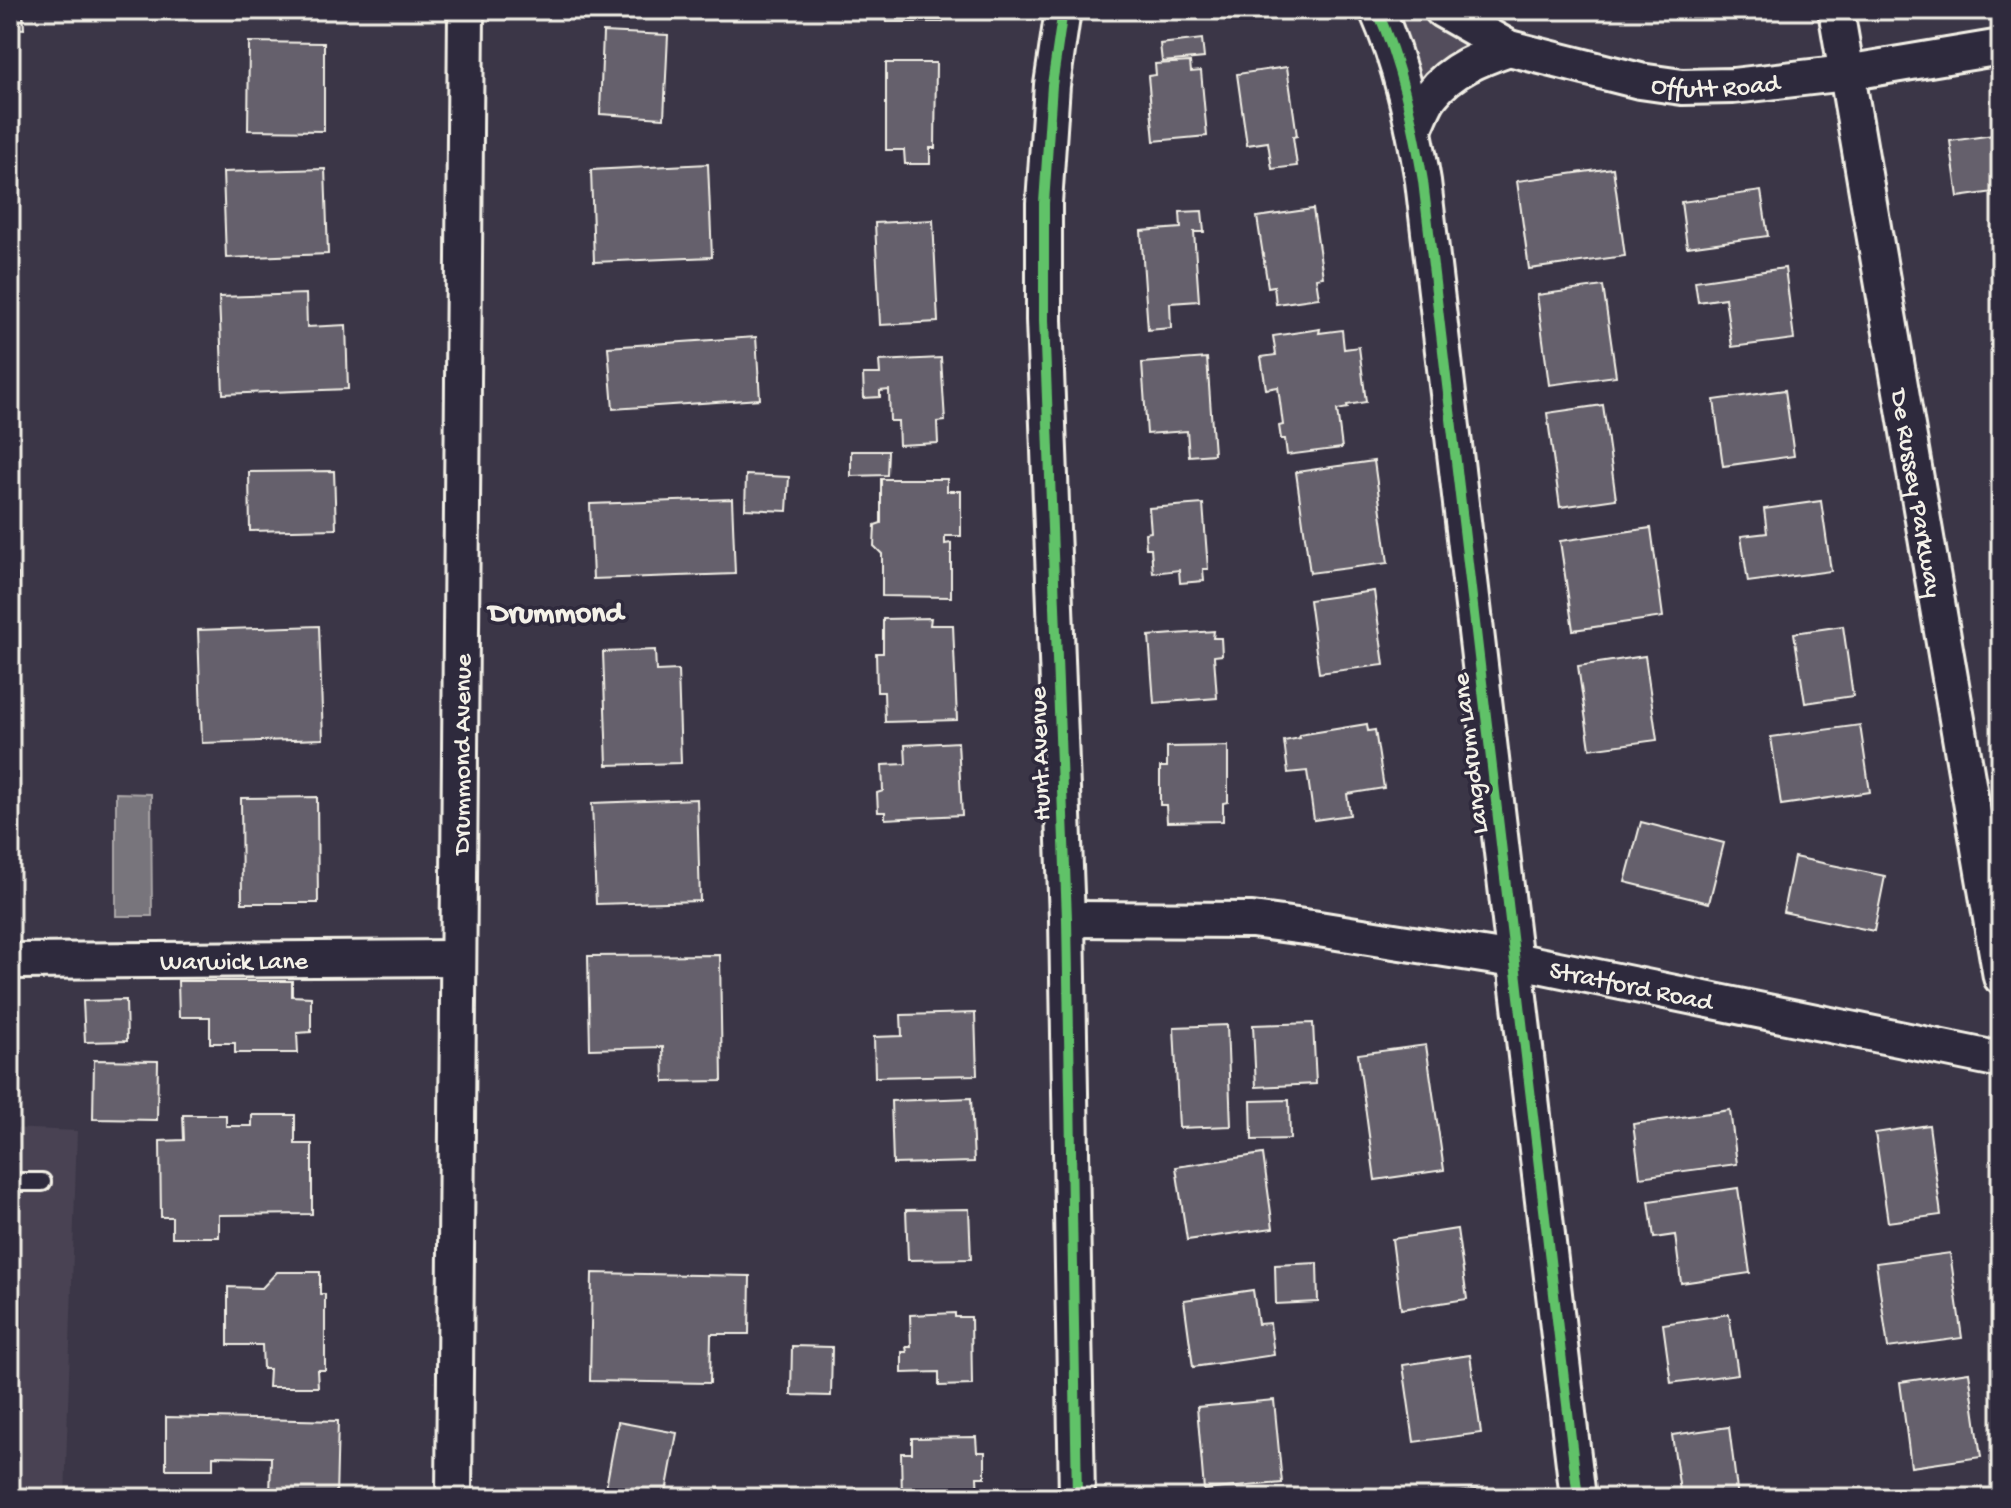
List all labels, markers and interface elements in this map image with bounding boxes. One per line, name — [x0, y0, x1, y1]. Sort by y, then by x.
street label: Offutt Road — [1649, 70, 1783, 107]
street label: De Russey Parkway — [1881, 385, 1947, 601]
district label: Drummond — [486, 598, 627, 633]
street label: Drummond Avenue — [448, 653, 481, 857]
street label: Langdrum Lane — [1447, 671, 1498, 836]
street label: Hunt Avenue — [1025, 686, 1060, 822]
street label: Warwick Lane — [160, 948, 309, 980]
street label: Stratford Road — [1546, 957, 1717, 1021]

